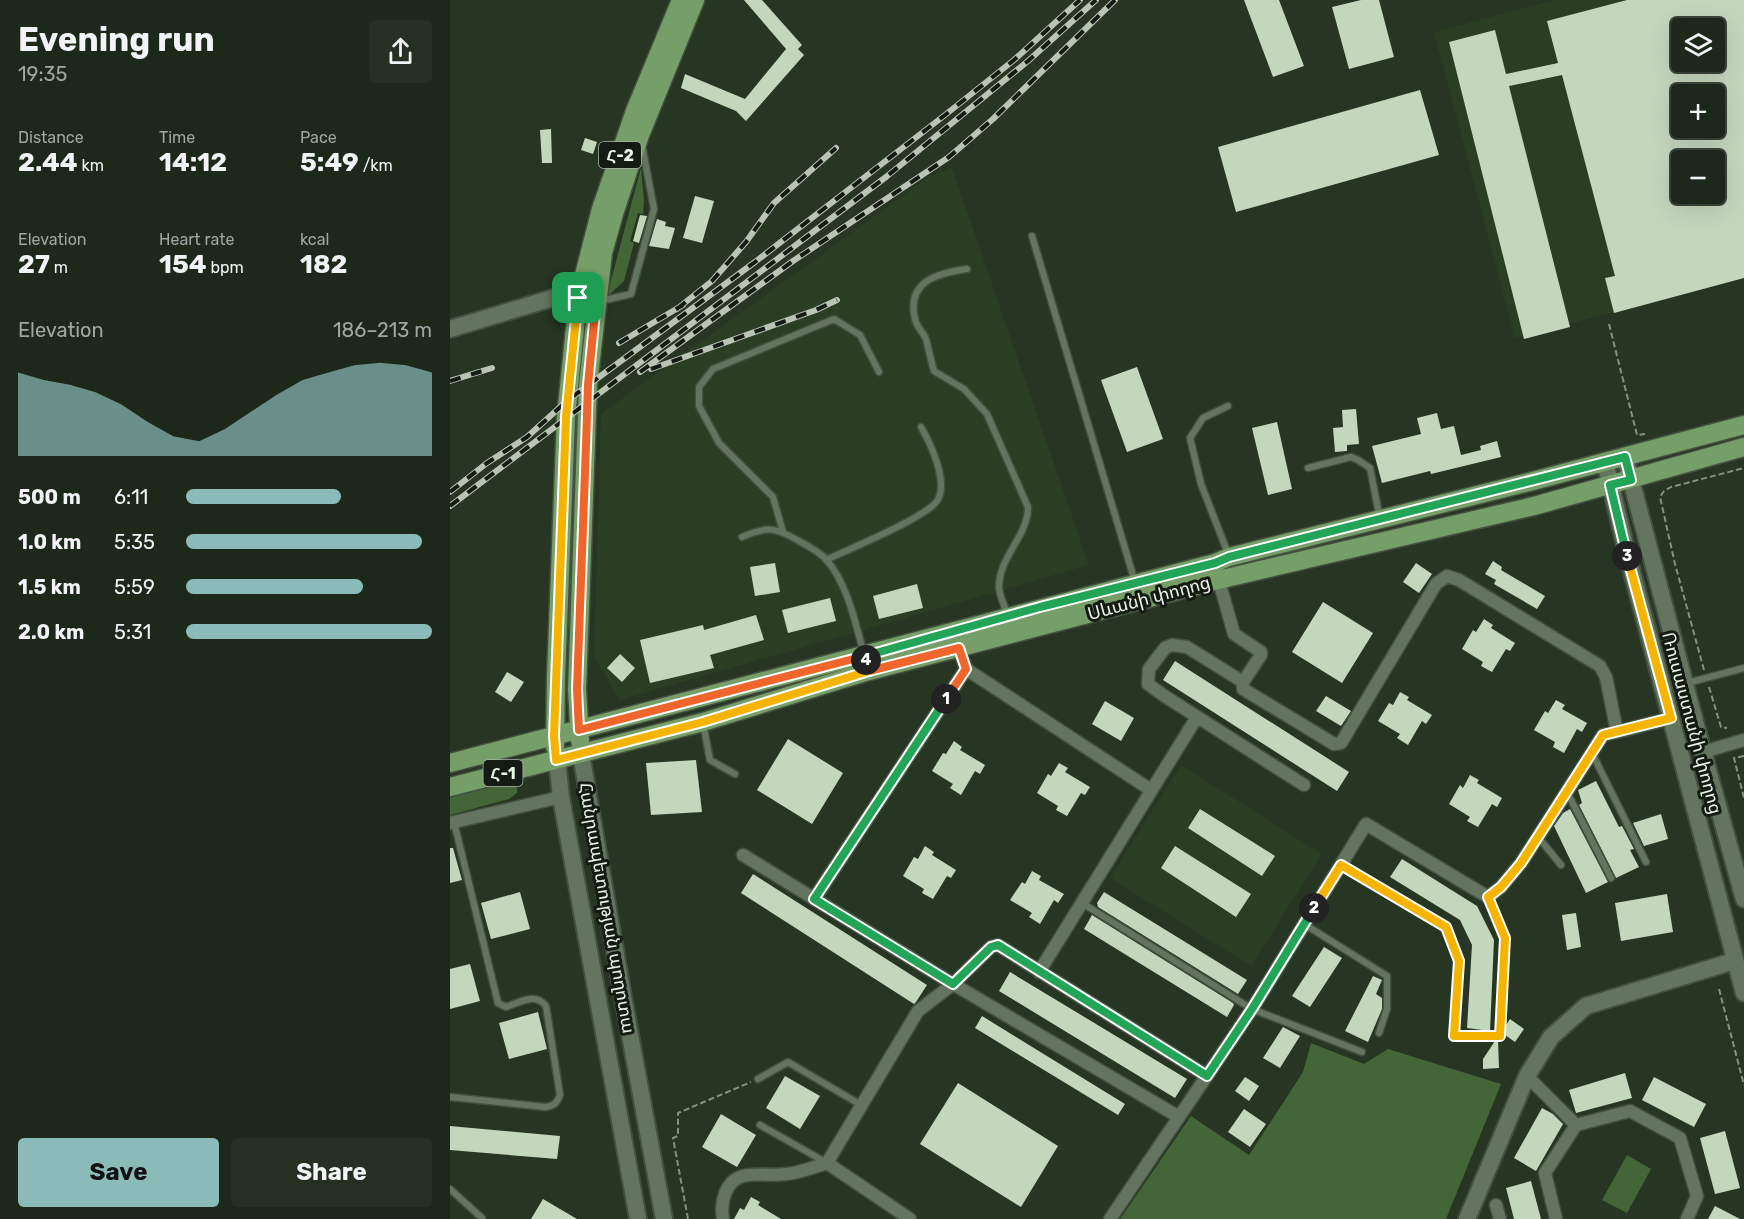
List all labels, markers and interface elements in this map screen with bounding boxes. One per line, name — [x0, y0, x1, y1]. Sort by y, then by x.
map controls — [1671, 18, 1725, 204]
button: layers — [1671, 18, 1725, 72]
text: Evening run — [18, 20, 215, 59]
button: share — [369, 20, 432, 83]
text: 19:35 — [18, 62, 67, 86]
button: + — [1671, 84, 1725, 138]
text: Distance — [18, 128, 84, 147]
text: Time — [159, 128, 195, 147]
text: Pace — [300, 128, 337, 147]
road number: Հ-2 — [599, 142, 641, 168]
text: 2.44 — [18, 147, 78, 178]
text: 14:12 — [159, 147, 227, 178]
text: 5:49 — [300, 147, 359, 178]
button: − — [1671, 150, 1725, 204]
text: km — [78, 156, 104, 175]
text: /km — [359, 156, 393, 175]
text: Elevation — [18, 230, 87, 249]
text: Heart rate — [159, 230, 234, 249]
text: kcal — [300, 230, 329, 249]
text: 27 — [18, 249, 50, 280]
text: 154 — [159, 249, 206, 280]
text: 182 — [300, 249, 347, 280]
text: m — [50, 258, 68, 277]
text: bpm — [206, 258, 244, 277]
pin — [552, 272, 603, 323]
icon: arrive — [561, 281, 594, 314]
text: Elevation — [18, 318, 104, 342]
text: 186–213 m — [333, 318, 432, 342]
text: 500 m — [18, 485, 81, 509]
text: 6:11 — [114, 485, 148, 509]
text: 1.0 km — [18, 530, 81, 554]
text: 5:35 — [114, 530, 155, 554]
pin: 3 — [1612, 541, 1642, 571]
text: 3 — [1622, 546, 1632, 565]
street label: Սևանի փողոց — [1085, 571, 1213, 625]
text: 1.5 km — [18, 575, 81, 599]
text: 5:59 — [114, 575, 155, 599]
text: 2.0 km — [18, 620, 84, 644]
text: 5:31 — [114, 620, 151, 644]
street label: Ռուսաստանի փողոց — [1657, 630, 1727, 816]
pin: 4 — [851, 645, 881, 675]
text: 4 — [861, 650, 871, 669]
pin: 1 — [931, 684, 961, 714]
text: 1 — [942, 689, 950, 708]
road number: Հ-1 — [484, 760, 522, 786]
street label: Հանրապետության պողոտա — [574, 781, 640, 1035]
pin: 2 — [1299, 893, 1329, 923]
text: 2 — [1309, 898, 1319, 917]
button: Save — [18, 1138, 219, 1207]
button: Share — [231, 1138, 432, 1207]

